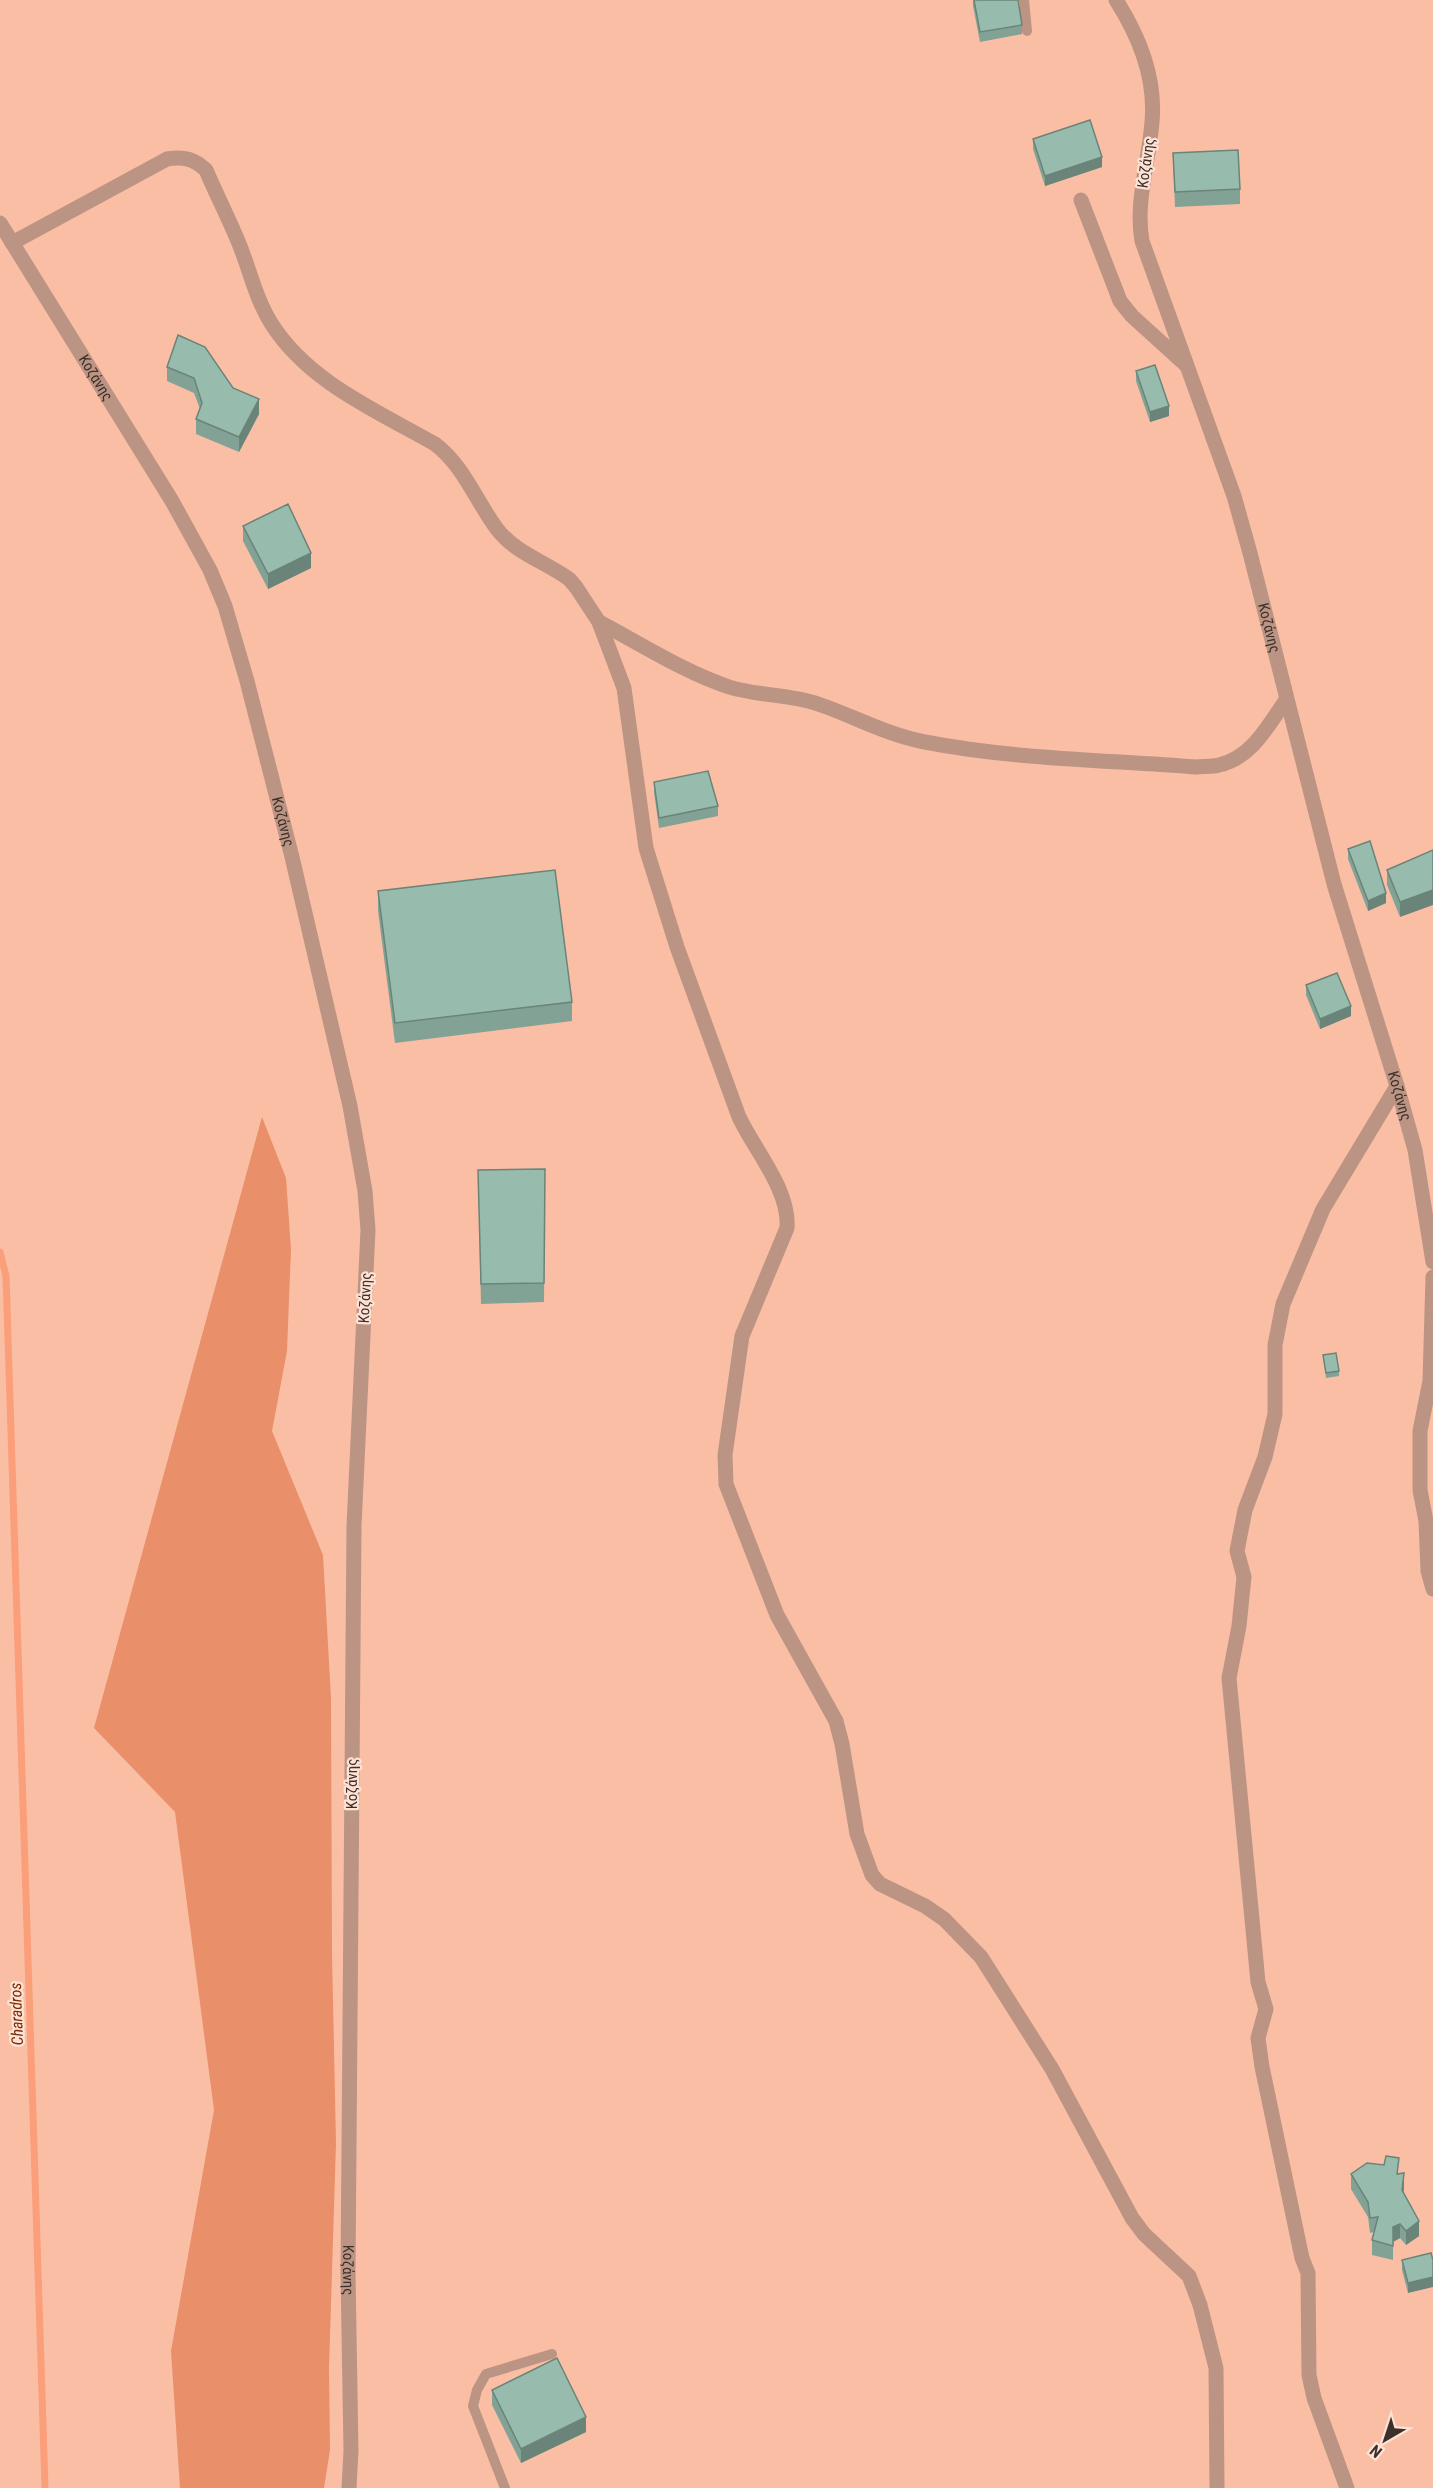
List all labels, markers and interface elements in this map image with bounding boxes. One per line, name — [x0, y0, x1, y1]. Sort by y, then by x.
street label: Κοζάνης — [1134, 137, 1158, 189]
street label: Κοζάνης — [75, 352, 117, 404]
street label: Κοζάνης — [1254, 601, 1284, 655]
street label: Κοζάνης — [268, 795, 298, 848]
street label: Κοζάνης — [1384, 1069, 1415, 1123]
street label: Κοζάνης — [355, 1272, 375, 1324]
street label: Κοζάνης — [343, 1759, 361, 1809]
water label: Charadros — [6, 1982, 27, 2046]
street label: Κοζάνης — [339, 2245, 357, 2296]
north arrow — [1355, 2410, 1415, 2470]
text: N — [1366, 2441, 1386, 2462]

